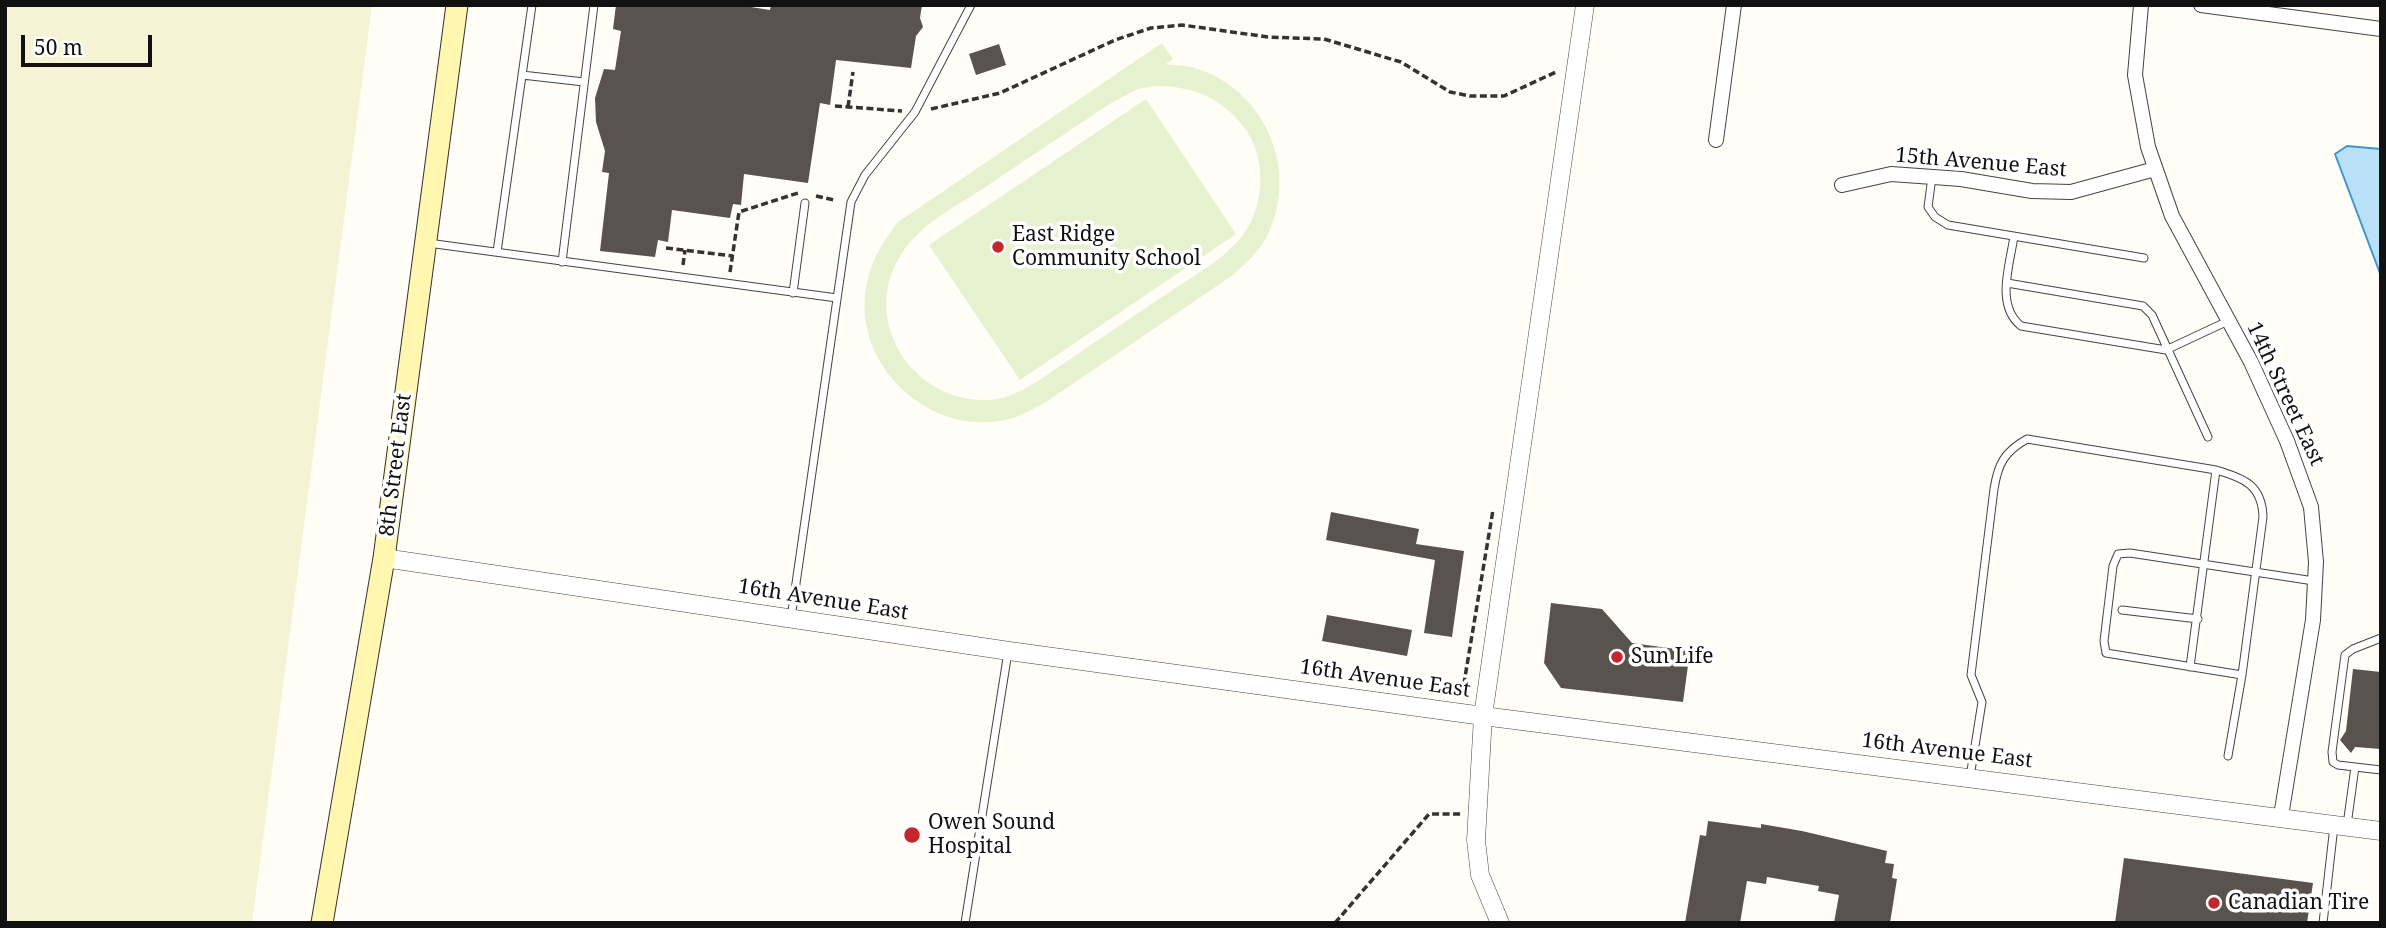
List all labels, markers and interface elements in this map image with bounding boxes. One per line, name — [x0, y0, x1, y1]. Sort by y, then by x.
scale bar — [24, 21, 156, 65]
text: 50 m — [34, 33, 83, 61]
street label: 15th Avenue East — [1894, 143, 2068, 183]
place label: East Ridge Community School — [1012, 222, 1201, 272]
marker: East Ridge Community School — [990, 239, 1006, 255]
street label: 14th Street East — [2241, 318, 2329, 470]
street label: 8th Street East — [375, 392, 417, 538]
street label: 16th Avenue East — [736, 574, 910, 626]
place label: Sun Life — [1631, 644, 1714, 670]
marker: Sun Life — [1609, 649, 1625, 665]
street label: 16th Avenue East — [1298, 655, 1472, 703]
street label: 16th Avenue East — [1860, 728, 2034, 774]
place label: Owen Sound Hospital — [928, 810, 1055, 860]
marker: Owen Sound Hospital — [902, 825, 922, 845]
place label: Canadian Tire — [2228, 890, 2369, 916]
marker: Canadian Tire — [2206, 895, 2222, 911]

